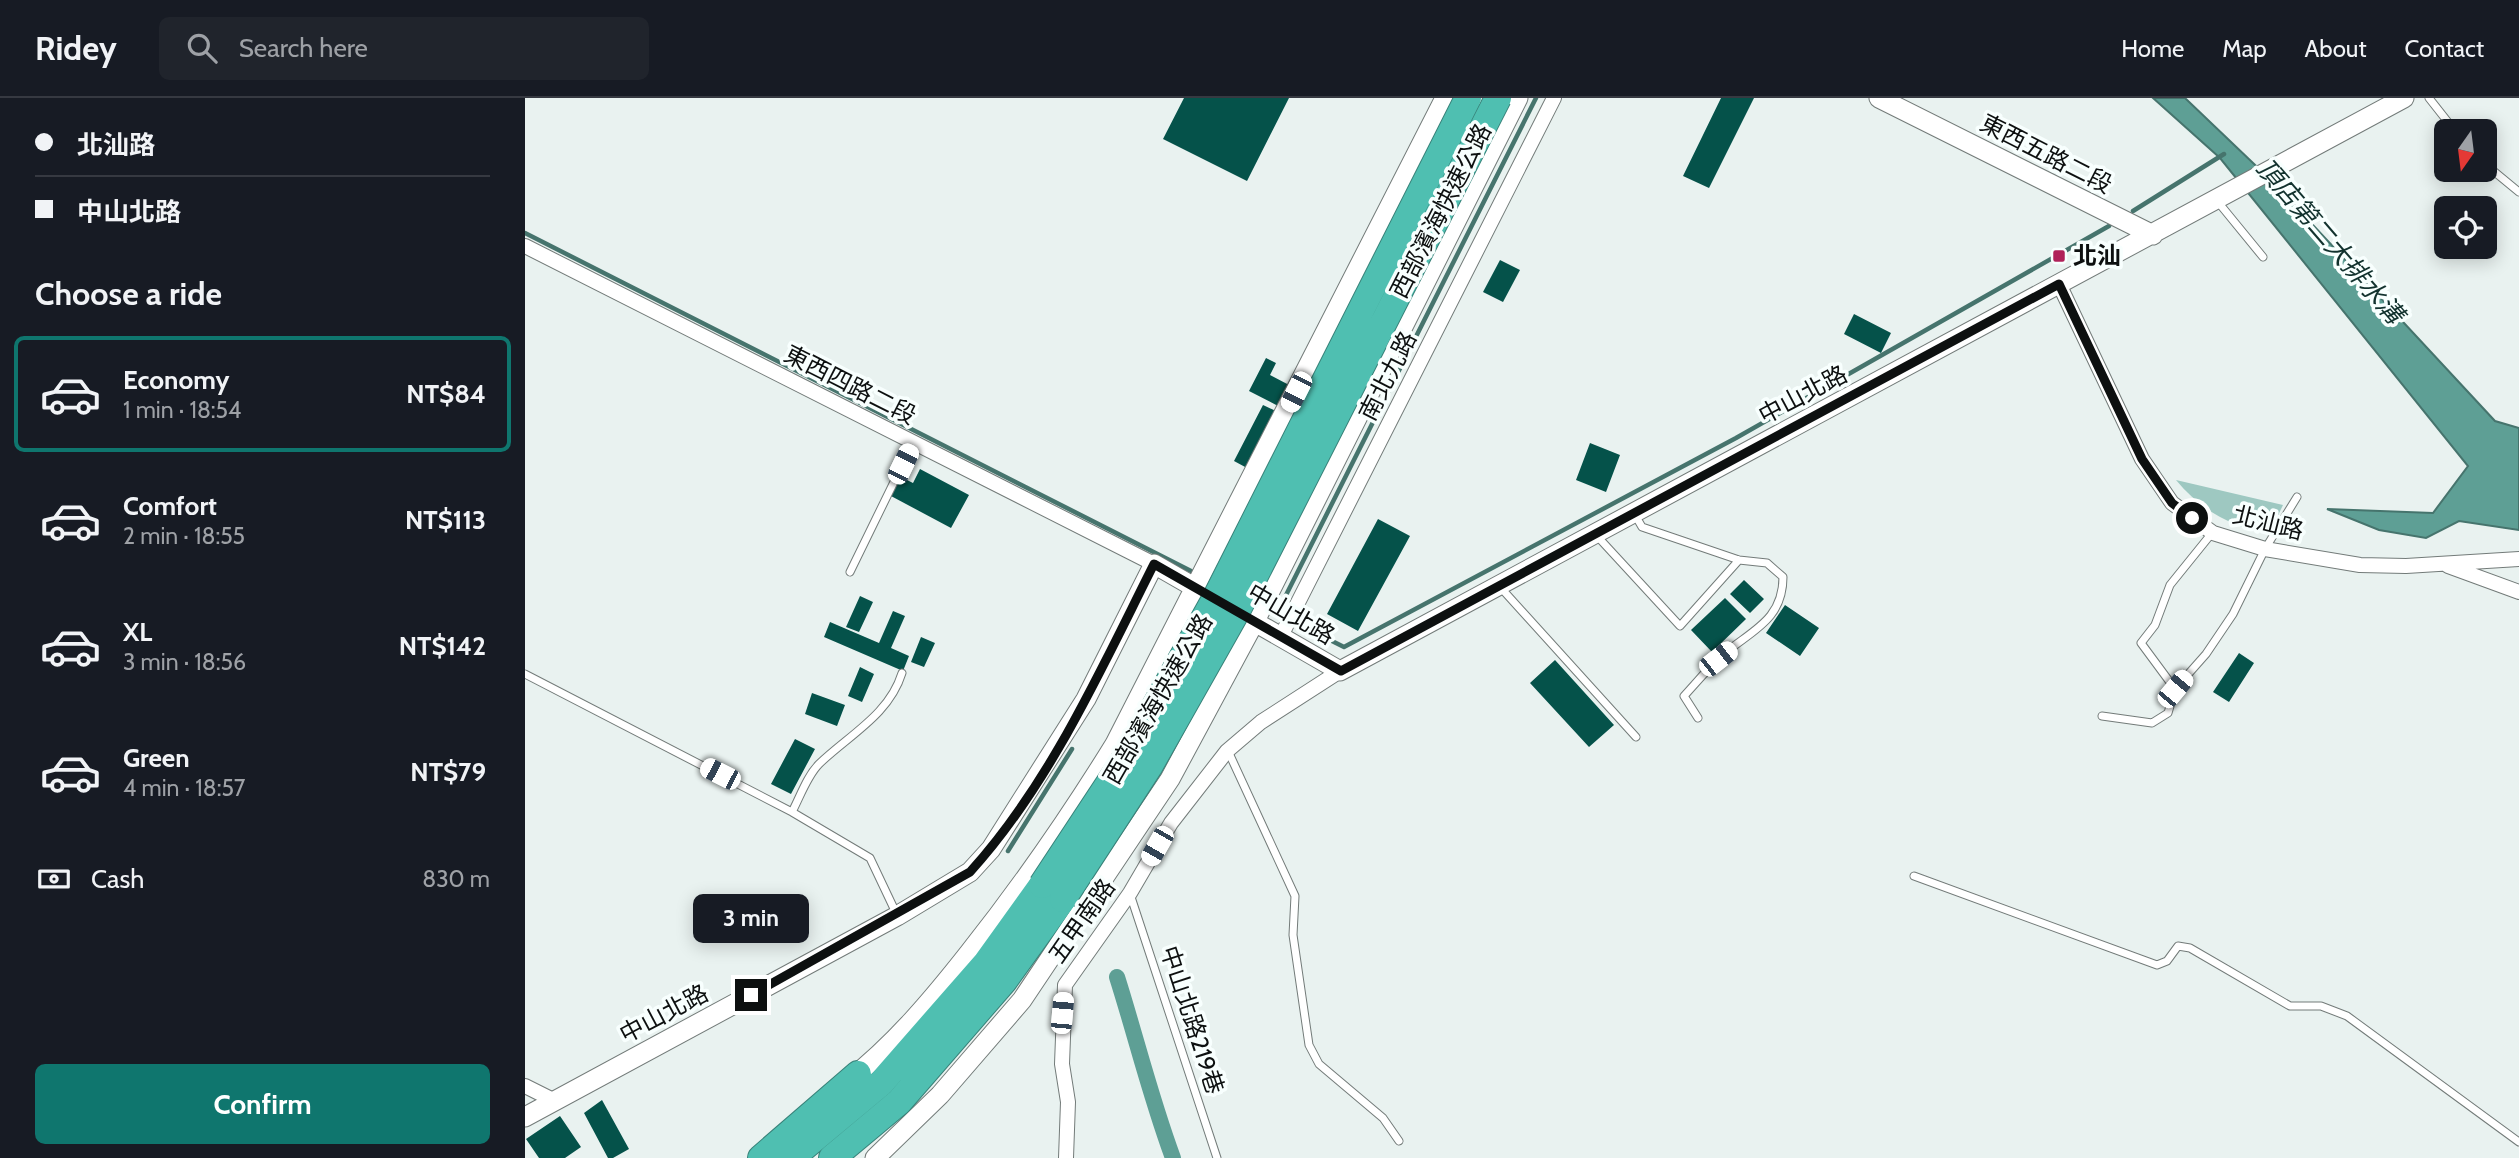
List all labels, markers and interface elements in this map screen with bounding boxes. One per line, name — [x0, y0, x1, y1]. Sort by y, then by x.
search box — [159, 17, 649, 80]
text: Ridey — [35, 28, 117, 68]
icon: search — [183, 29, 221, 67]
text: Search here — [239, 32, 368, 64]
text: Home — [2121, 34, 2184, 63]
text: Map — [2222, 34, 2267, 63]
text: About — [2305, 34, 2367, 63]
text: Contact — [2405, 34, 2484, 63]
street label: 東西五路二段 — [1975, 108, 2117, 199]
street label: 西部濱海快速公路 — [1384, 119, 1497, 303]
north arrow — [2434, 119, 2497, 182]
map controls — [2434, 119, 2497, 259]
text: 北汕路 — [77, 129, 155, 161]
water label: 頂店第二大排水溝 — [2250, 152, 2413, 333]
text: 中山北路 — [77, 196, 181, 228]
button: locate — [2434, 196, 2497, 259]
place label: 北汕 — [2073, 241, 2121, 270]
marker: 北汕 — [2051, 248, 2067, 264]
text: Choose a ride — [35, 274, 222, 313]
street label: 南北九路 — [1353, 326, 1422, 425]
street label: 東西四路二段 — [779, 339, 921, 430]
street label: 中山北路 — [1754, 359, 1852, 430]
icon: car — [39, 363, 102, 426]
text: Economy — [123, 364, 229, 396]
car — [1278, 369, 1315, 415]
text: NT$84 — [406, 378, 486, 410]
text: 1 min · 18:54 — [123, 396, 241, 424]
car — [885, 441, 922, 487]
icon: car — [39, 489, 102, 552]
text: Comfort — [123, 490, 217, 522]
street label: 北汕路 — [2230, 500, 2307, 545]
route start — [2176, 502, 2208, 534]
text: NT$113 — [405, 504, 486, 536]
text: 2 min · 18:55 — [123, 522, 245, 550]
street label: 中山北路 — [1242, 577, 1340, 650]
street label: 西部濱海快速公路 — [1097, 608, 1218, 789]
icon: car — [39, 615, 102, 678]
text: XL — [123, 616, 152, 648]
text: NT$142 — [399, 630, 486, 662]
car — [1695, 638, 1742, 680]
text: 3 min · 18:56 — [123, 648, 246, 676]
car — [2154, 666, 2197, 712]
icon: car — [39, 741, 102, 804]
text: Green — [123, 742, 190, 774]
car — [697, 755, 744, 793]
text: NT$79 — [410, 756, 486, 788]
text: 4 min · 18:57 — [123, 774, 245, 802]
car — [1138, 823, 1177, 869]
icon: cash — [35, 860, 73, 898]
text: Cash — [91, 863, 144, 895]
text: 830 m — [422, 865, 490, 893]
street label: 五甲南路 — [1042, 873, 1121, 968]
callout: 3 min — [693, 894, 809, 942]
text: 3 min — [723, 904, 779, 932]
street label: 中山北路219巷 — [1155, 942, 1230, 1098]
street label: 中山北路 — [615, 978, 713, 1049]
route end — [735, 979, 767, 1011]
car — [1050, 991, 1075, 1035]
button: Confirm — [35, 1064, 490, 1144]

